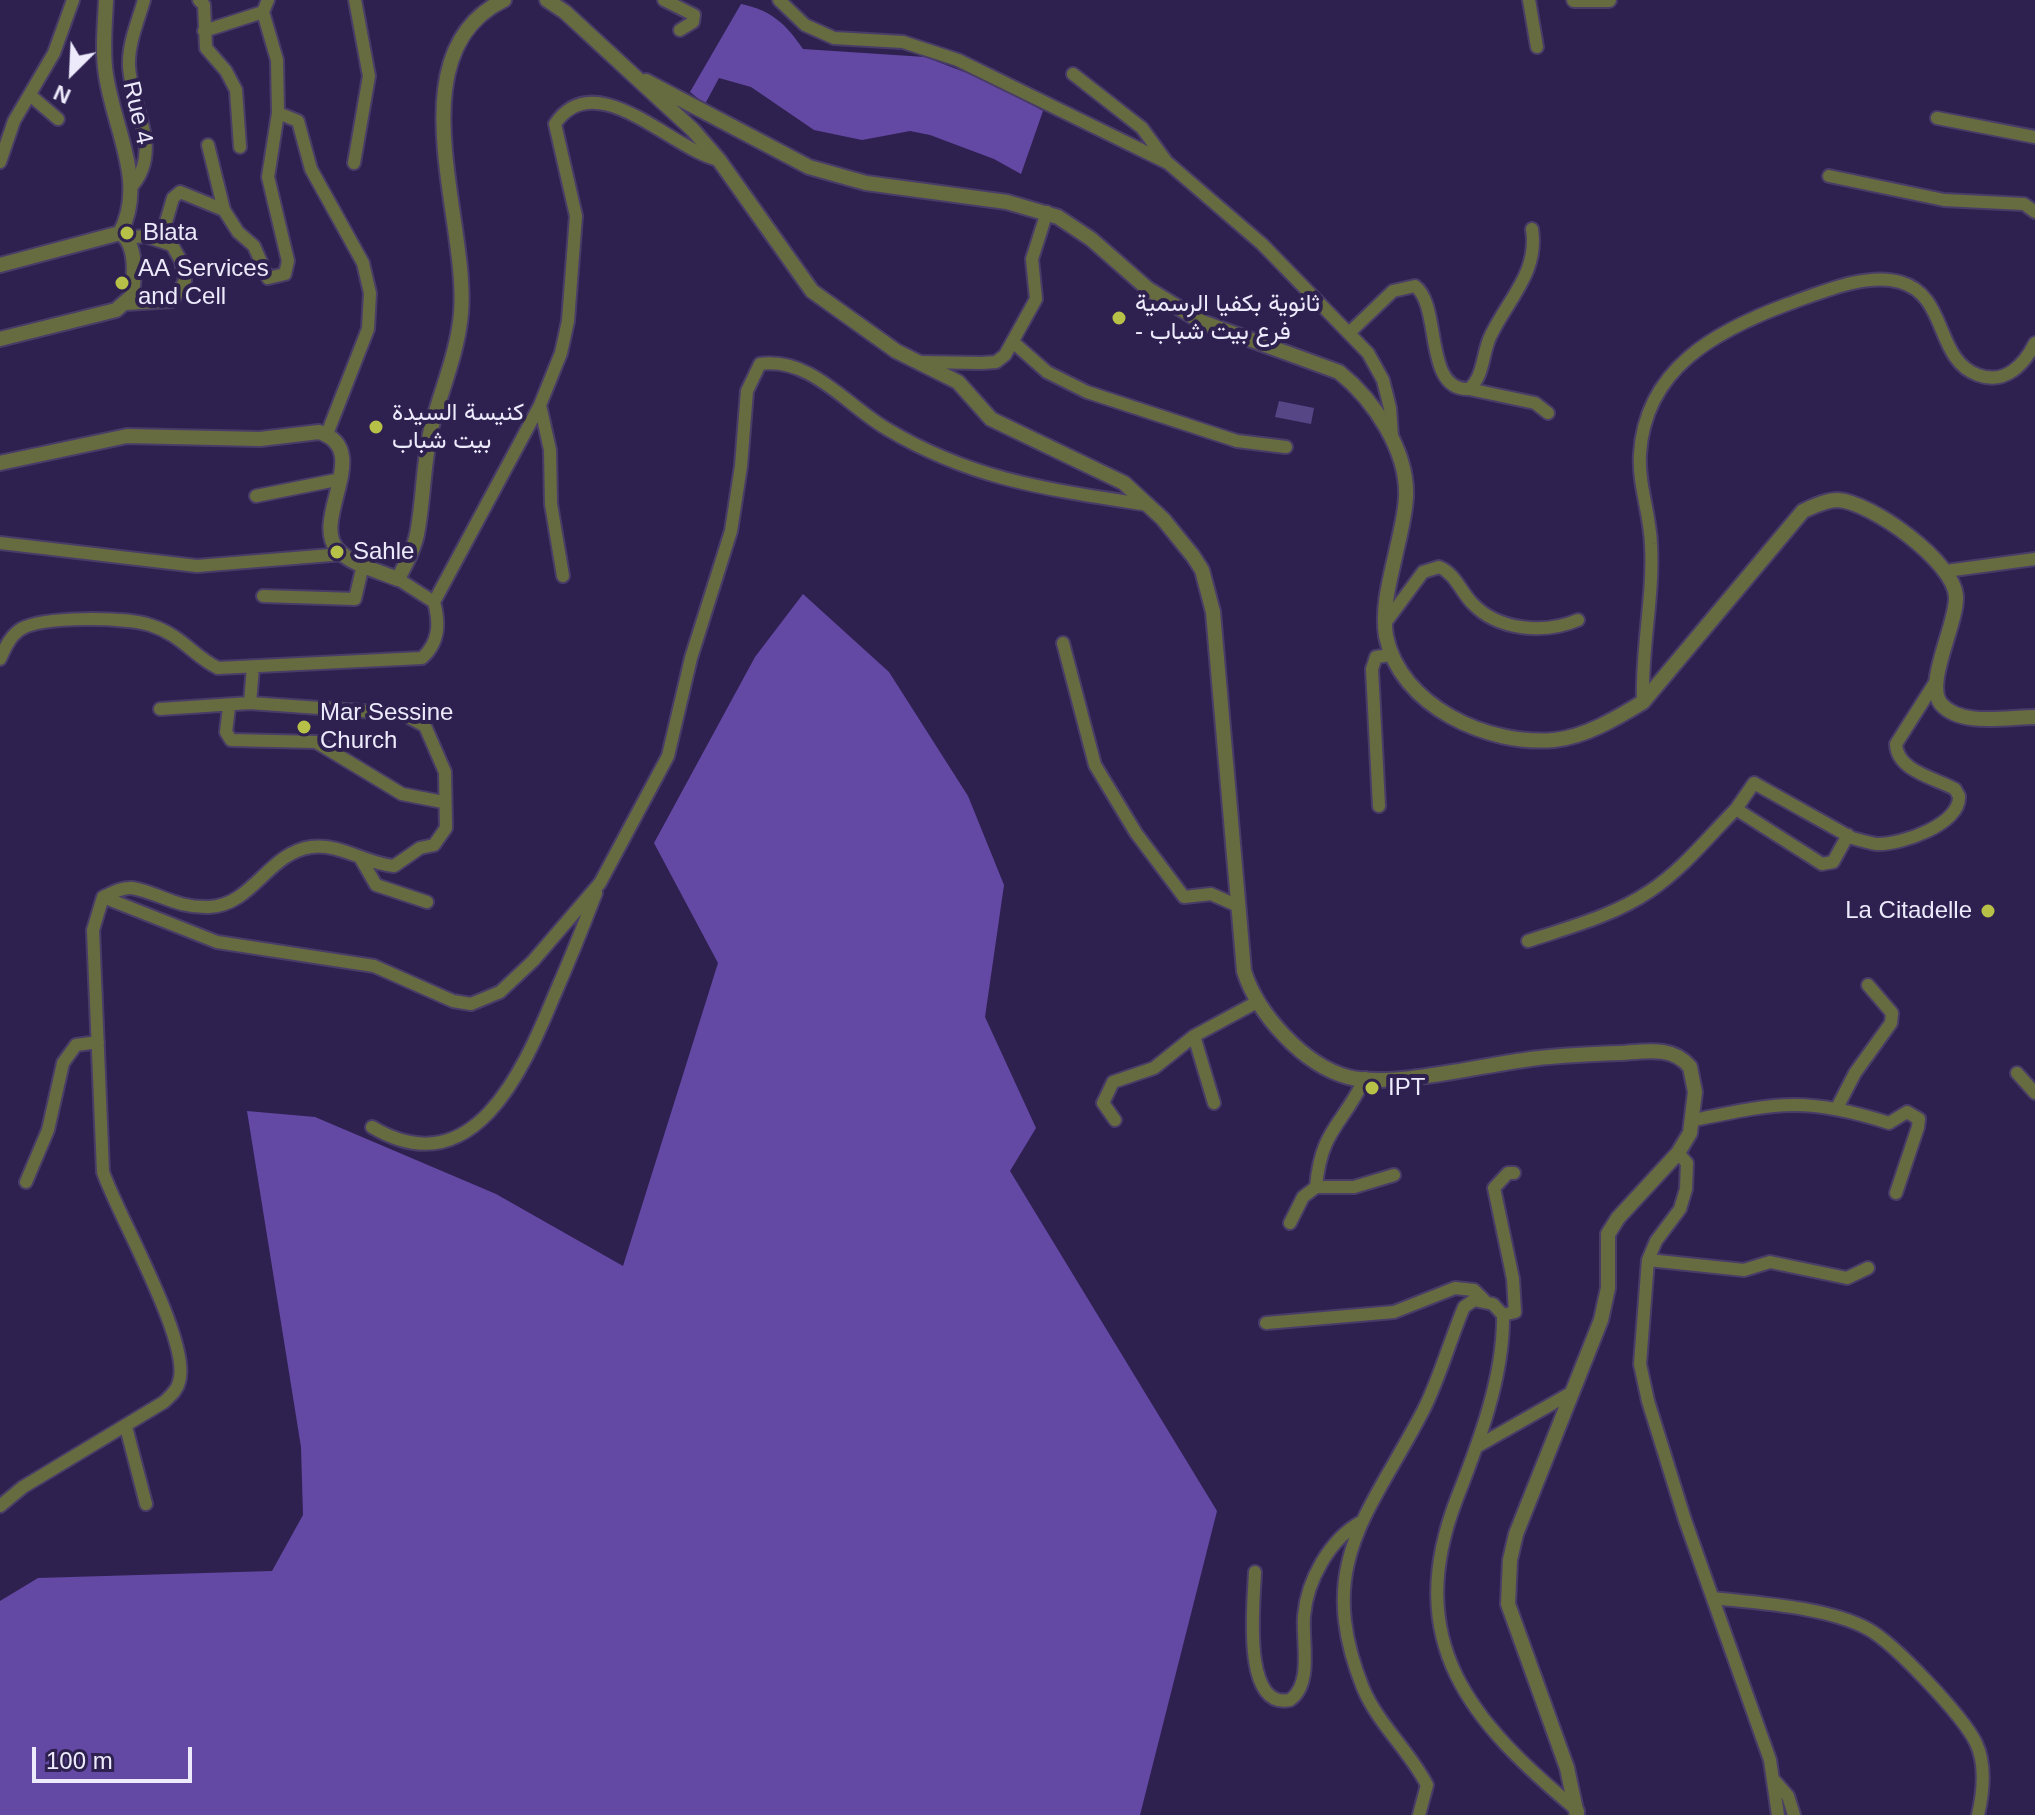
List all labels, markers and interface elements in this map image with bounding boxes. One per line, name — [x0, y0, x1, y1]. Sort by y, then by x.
north arrow — [32, 32, 112, 112]
street label: Rue 4 — [116, 79, 158, 147]
text: N — [50, 80, 74, 109]
place label: Blata — [143, 219, 198, 247]
marker: Blata — [118, 224, 136, 242]
place label: AA Services and Cell — [138, 255, 269, 311]
marker: AA Services and Cell — [113, 274, 131, 292]
place label: ثانوية بكفيا الرسمية - فرع بيت شباب — [1135, 290, 1320, 346]
marker: ثانوية بكفيا الرسمية - فرع بيت شباب — [1110, 309, 1128, 327]
place label: كنيسة السيدة بيت شباب — [392, 399, 524, 455]
marker: كنيسة السيدة بيت شباب — [367, 418, 385, 436]
place label: Sahle — [353, 538, 414, 566]
marker: Sahle — [328, 543, 346, 561]
place label: Mar Sessine Church — [320, 699, 453, 755]
marker: Mar Sessine Church — [295, 718, 313, 736]
place label: La Citadelle — [1845, 897, 1972, 925]
marker: La Citadelle — [1979, 902, 1997, 920]
place label: IPT — [1388, 1074, 1425, 1102]
marker: IPT — [1363, 1079, 1381, 1097]
scale bar — [36, 1731, 196, 1781]
text: 100 m — [46, 1747, 113, 1774]

